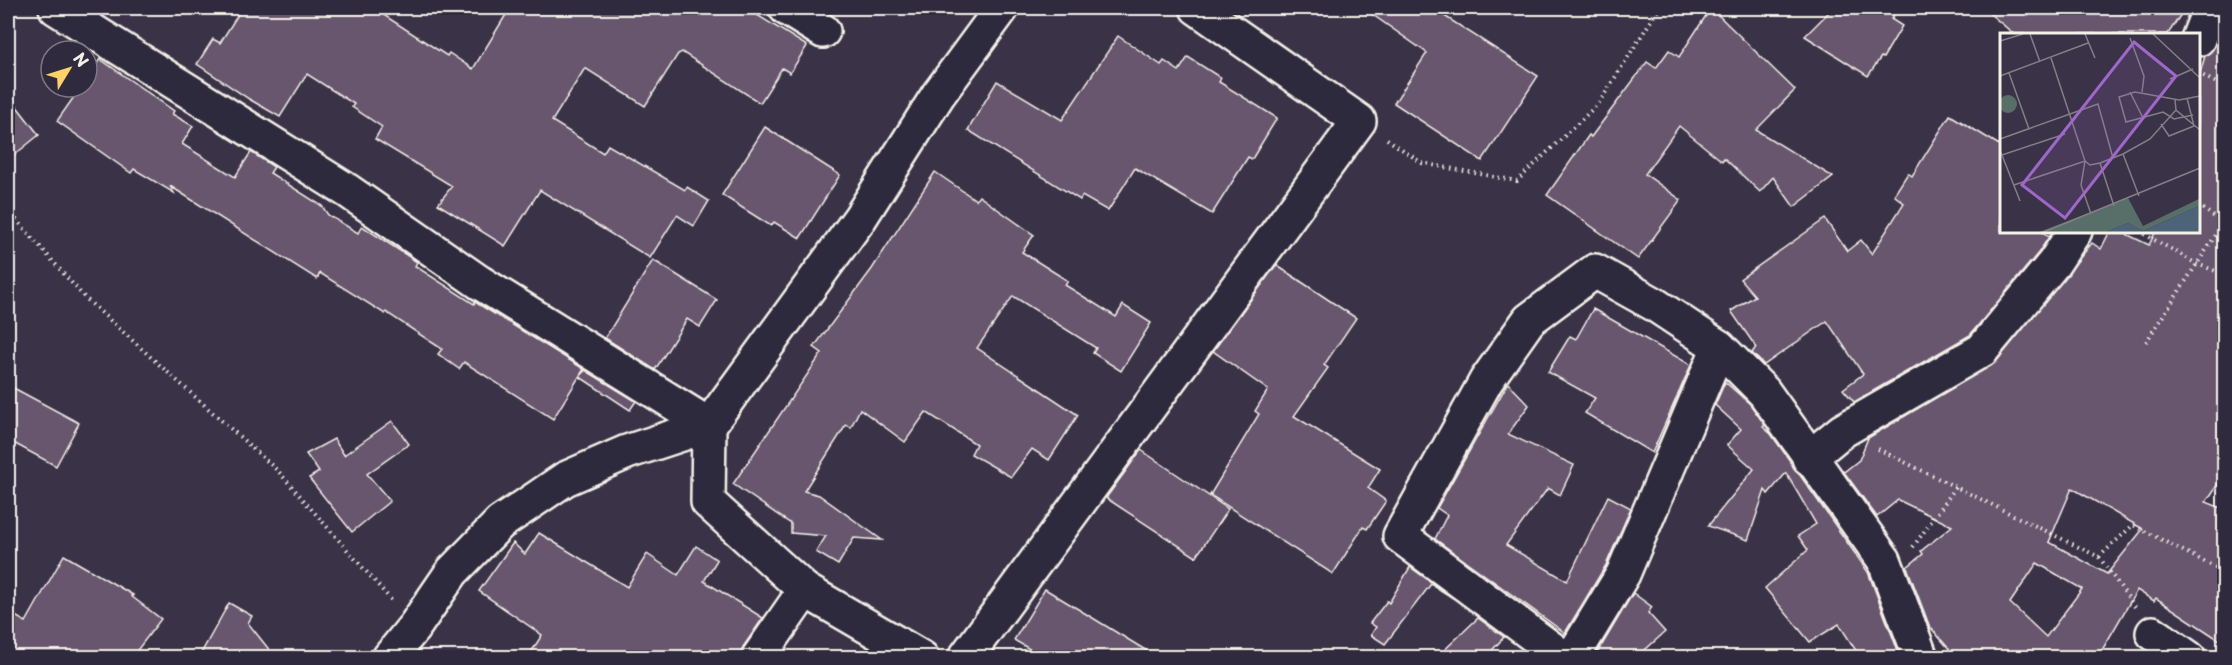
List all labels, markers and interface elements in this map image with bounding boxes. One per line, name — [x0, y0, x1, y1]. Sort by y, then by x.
inset map — [2000, 33, 2199, 232]
north arrow — [39, 39, 99, 99]
text: N — [68, 47, 95, 72]

